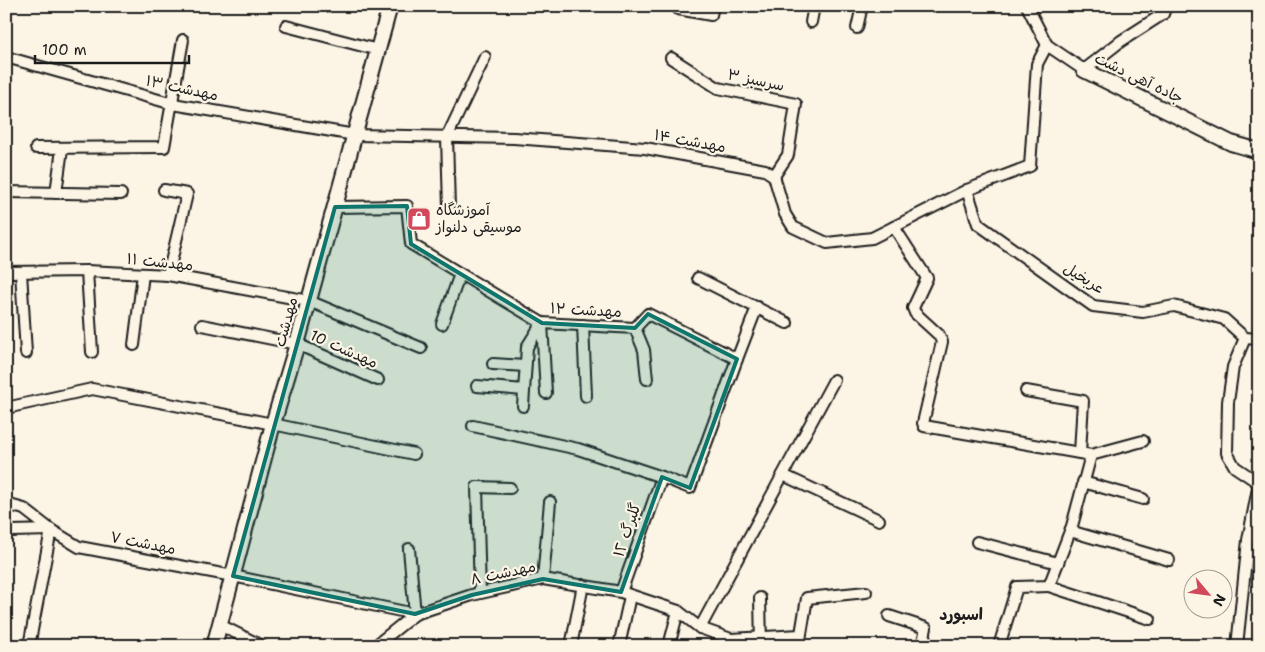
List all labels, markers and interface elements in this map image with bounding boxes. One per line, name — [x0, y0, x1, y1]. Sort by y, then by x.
scale bar — [35, 32, 189, 64]
text: 100 m — [42, 40, 87, 60]
street label: جاده آهی دشت — [1091, 48, 1187, 108]
street label: سرسبز ۳ — [726, 64, 786, 96]
street label: مهدشت ۱۳ — [144, 71, 220, 105]
street label: مهدشت ۱۴ — [653, 125, 727, 157]
place label: آموزشگاه موسیقی دلنواز — [435, 200, 522, 237]
shop icon: آموزشگاه موسیقی دلنواز — [406, 206, 432, 232]
street label: مهدشت ۱۱ — [126, 249, 194, 275]
street label: عربخیل — [1060, 258, 1108, 298]
street label: مهدشت — [270, 295, 302, 349]
street label: مهدشت ۱۲ — [550, 298, 622, 322]
street label: مهدشت 10 — [307, 325, 381, 373]
street label: گلبرگ ١٢ — [608, 500, 646, 560]
street label: مهدشت ۷ — [108, 527, 178, 559]
street label: مهدشت ۸ — [468, 556, 538, 590]
north arrow — [1182, 570, 1232, 620]
text: N — [1209, 591, 1230, 610]
district label: اسبورد — [939, 604, 983, 625]

